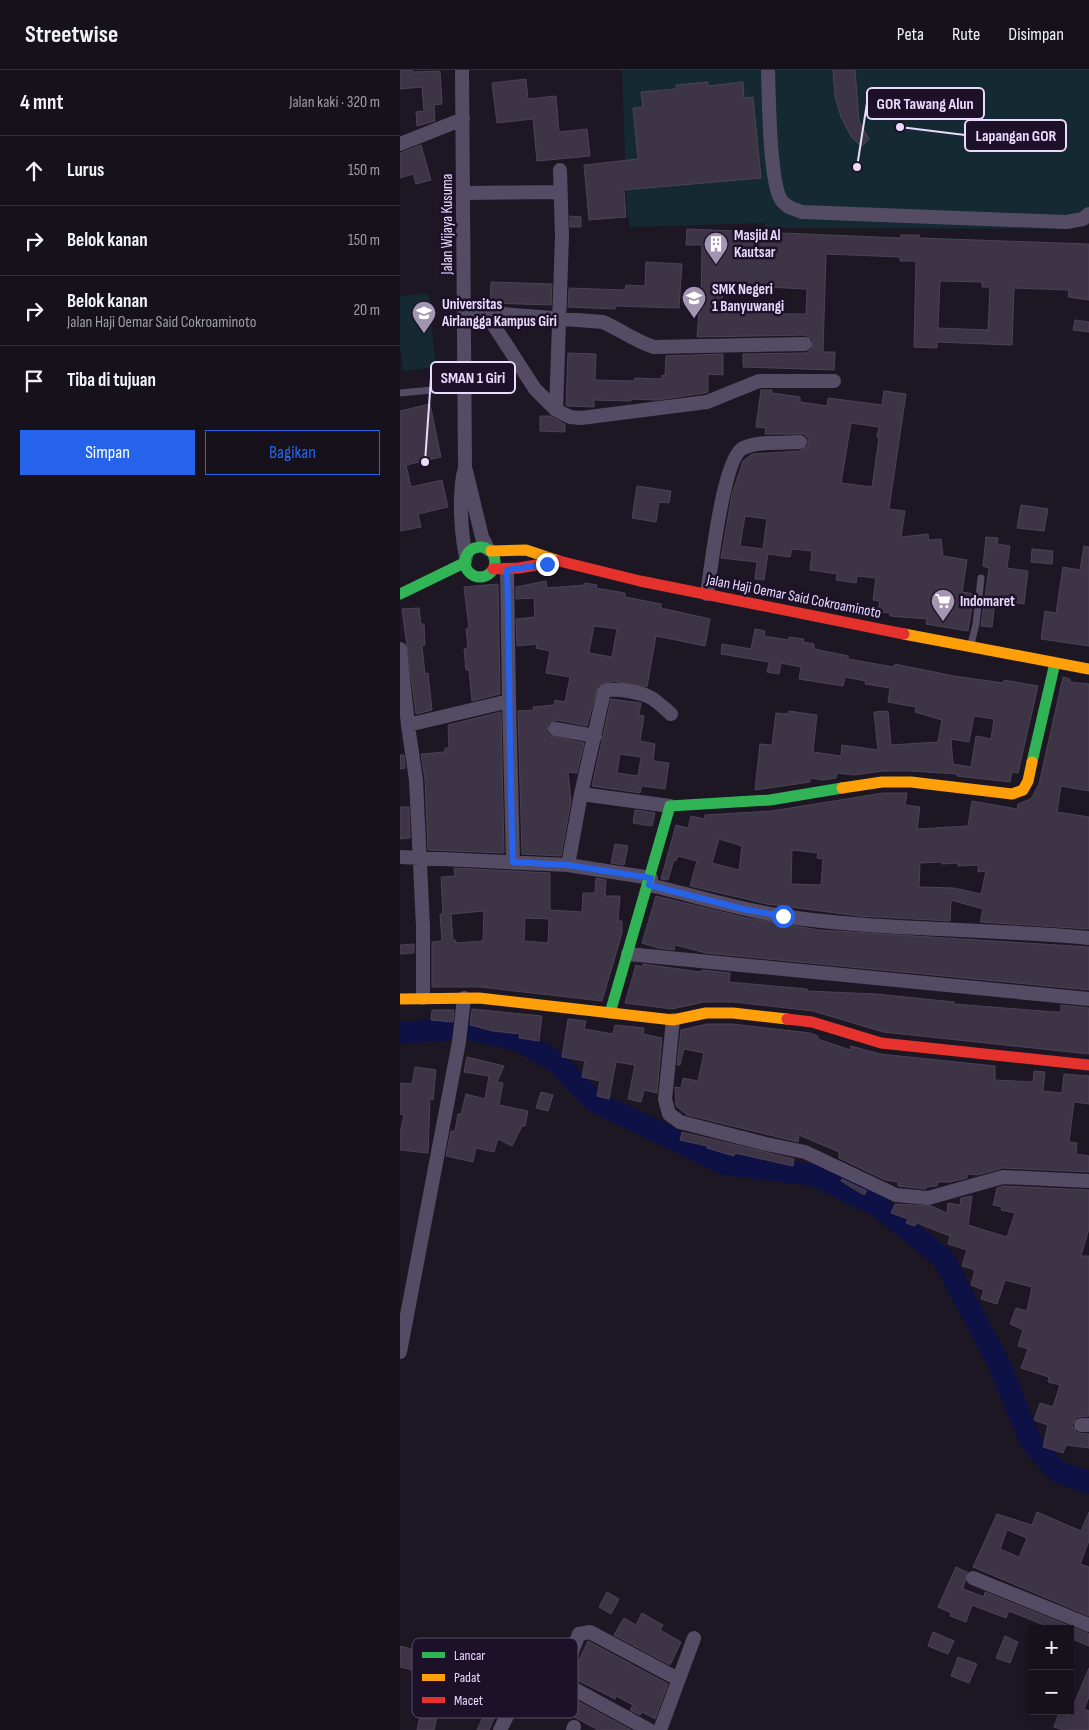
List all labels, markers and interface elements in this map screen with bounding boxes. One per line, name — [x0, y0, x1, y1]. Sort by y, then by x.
text: Streetwise — [25, 20, 118, 49]
text: Peta — [897, 24, 924, 45]
text: Rute — [952, 24, 980, 45]
text: Disimpan — [1008, 24, 1064, 45]
callout: GOR Tawang Alun — [867, 88, 984, 119]
text: 4 mnt — [20, 90, 63, 115]
text: Jalan kaki · 320 m — [289, 93, 380, 112]
text: GOR Tawang Alun — [877, 95, 974, 114]
callout: Lapangan GOR — [965, 120, 1066, 151]
text: Lapangan GOR — [976, 127, 1057, 146]
icon: ahead — [20, 157, 48, 185]
text: Lurus — [67, 159, 104, 182]
text: 150 m — [348, 161, 380, 180]
street label: Jalan Wijaya Kusuma — [438, 173, 457, 275]
place label: Masjid Al Kautsar — [734, 226, 781, 262]
icon: right — [20, 227, 48, 255]
text: Belok kanan — [67, 229, 148, 252]
text: 150 m — [348, 231, 380, 250]
building icon: Masjid Al Kautsar — [703, 231, 729, 265]
place label: SMK Negeri 1 Banyuwangi — [712, 280, 784, 316]
school or university icon: SMK Negeri 1 Banyuwangi — [681, 285, 707, 319]
text: Belok kanan — [67, 290, 148, 313]
place label: Universitas Airlangga Kampus Giri — [441, 295, 557, 331]
icon: right — [20, 297, 48, 325]
school or university icon: Universitas Airlangga Kampus Giri — [411, 300, 437, 334]
text: 20 m — [353, 301, 380, 320]
text: Jalan Haji Oemar Said Cokroaminoto — [67, 313, 256, 332]
callout: SMAN 1 Giri — [431, 362, 515, 393]
icon: arrive — [20, 367, 48, 395]
text: Tiba di tujuan — [67, 369, 156, 392]
text: SMAN 1 Giri — [441, 369, 505, 388]
button: Simpan — [20, 430, 195, 475]
button: Bagikan — [205, 430, 380, 475]
route end — [536, 553, 559, 576]
street label: Jalan Haji Oemar Said Cokroaminoto — [704, 570, 883, 623]
supermarket icon: Indomaret — [930, 588, 956, 622]
place label: Indomaret — [960, 592, 1015, 611]
route start — [772, 905, 795, 928]
map controls — [1029, 1625, 1074, 1715]
button: + — [1029, 1625, 1074, 1670]
legend — [412, 1638, 578, 1718]
text: Lancar — [454, 1647, 485, 1664]
text: Padat — [454, 1669, 481, 1686]
button: − — [1029, 1670, 1074, 1715]
text: Macet — [454, 1692, 483, 1709]

